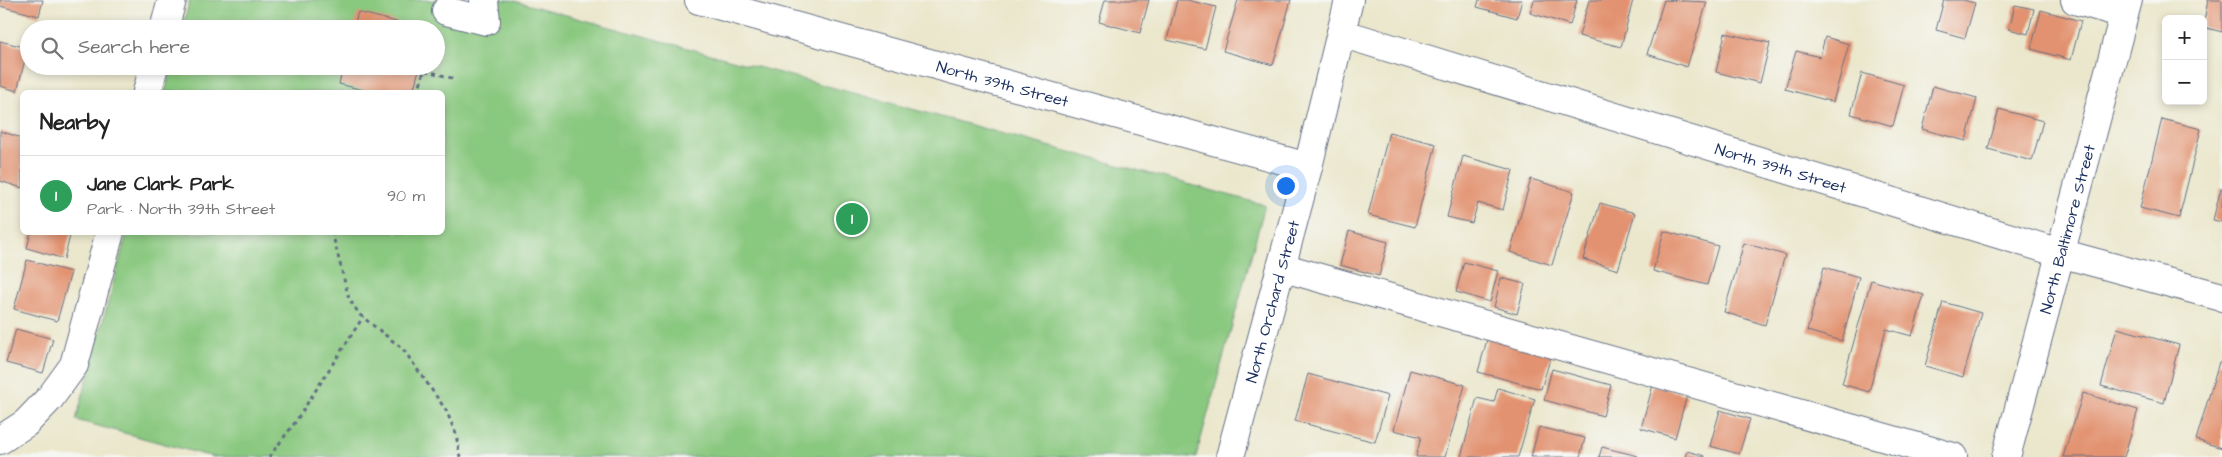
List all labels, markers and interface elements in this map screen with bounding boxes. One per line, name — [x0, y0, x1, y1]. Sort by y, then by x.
map controls — [2162, 15, 2207, 105]
button: + — [2162, 15, 2207, 60]
search box — [20, 20, 445, 75]
icon: search — [38, 34, 66, 62]
text: Search here — [78, 34, 190, 61]
street label: North 39th Street — [934, 56, 1072, 113]
button: − — [2162, 60, 2207, 105]
text: Nearby — [40, 108, 110, 137]
street label: North 39th Street — [1712, 138, 1849, 199]
street label: North Baltimore Street — [2035, 142, 2101, 316]
text: Jane Clark Park — [87, 171, 234, 198]
your location — [1273, 173, 1299, 199]
text: 1 — [55, 185, 57, 207]
text: 90 m — [387, 185, 425, 207]
text: Park · North 39th Street — [87, 198, 275, 220]
pin: 1 — [836, 200, 868, 238]
street label: North Orchard Street — [1240, 218, 1305, 385]

